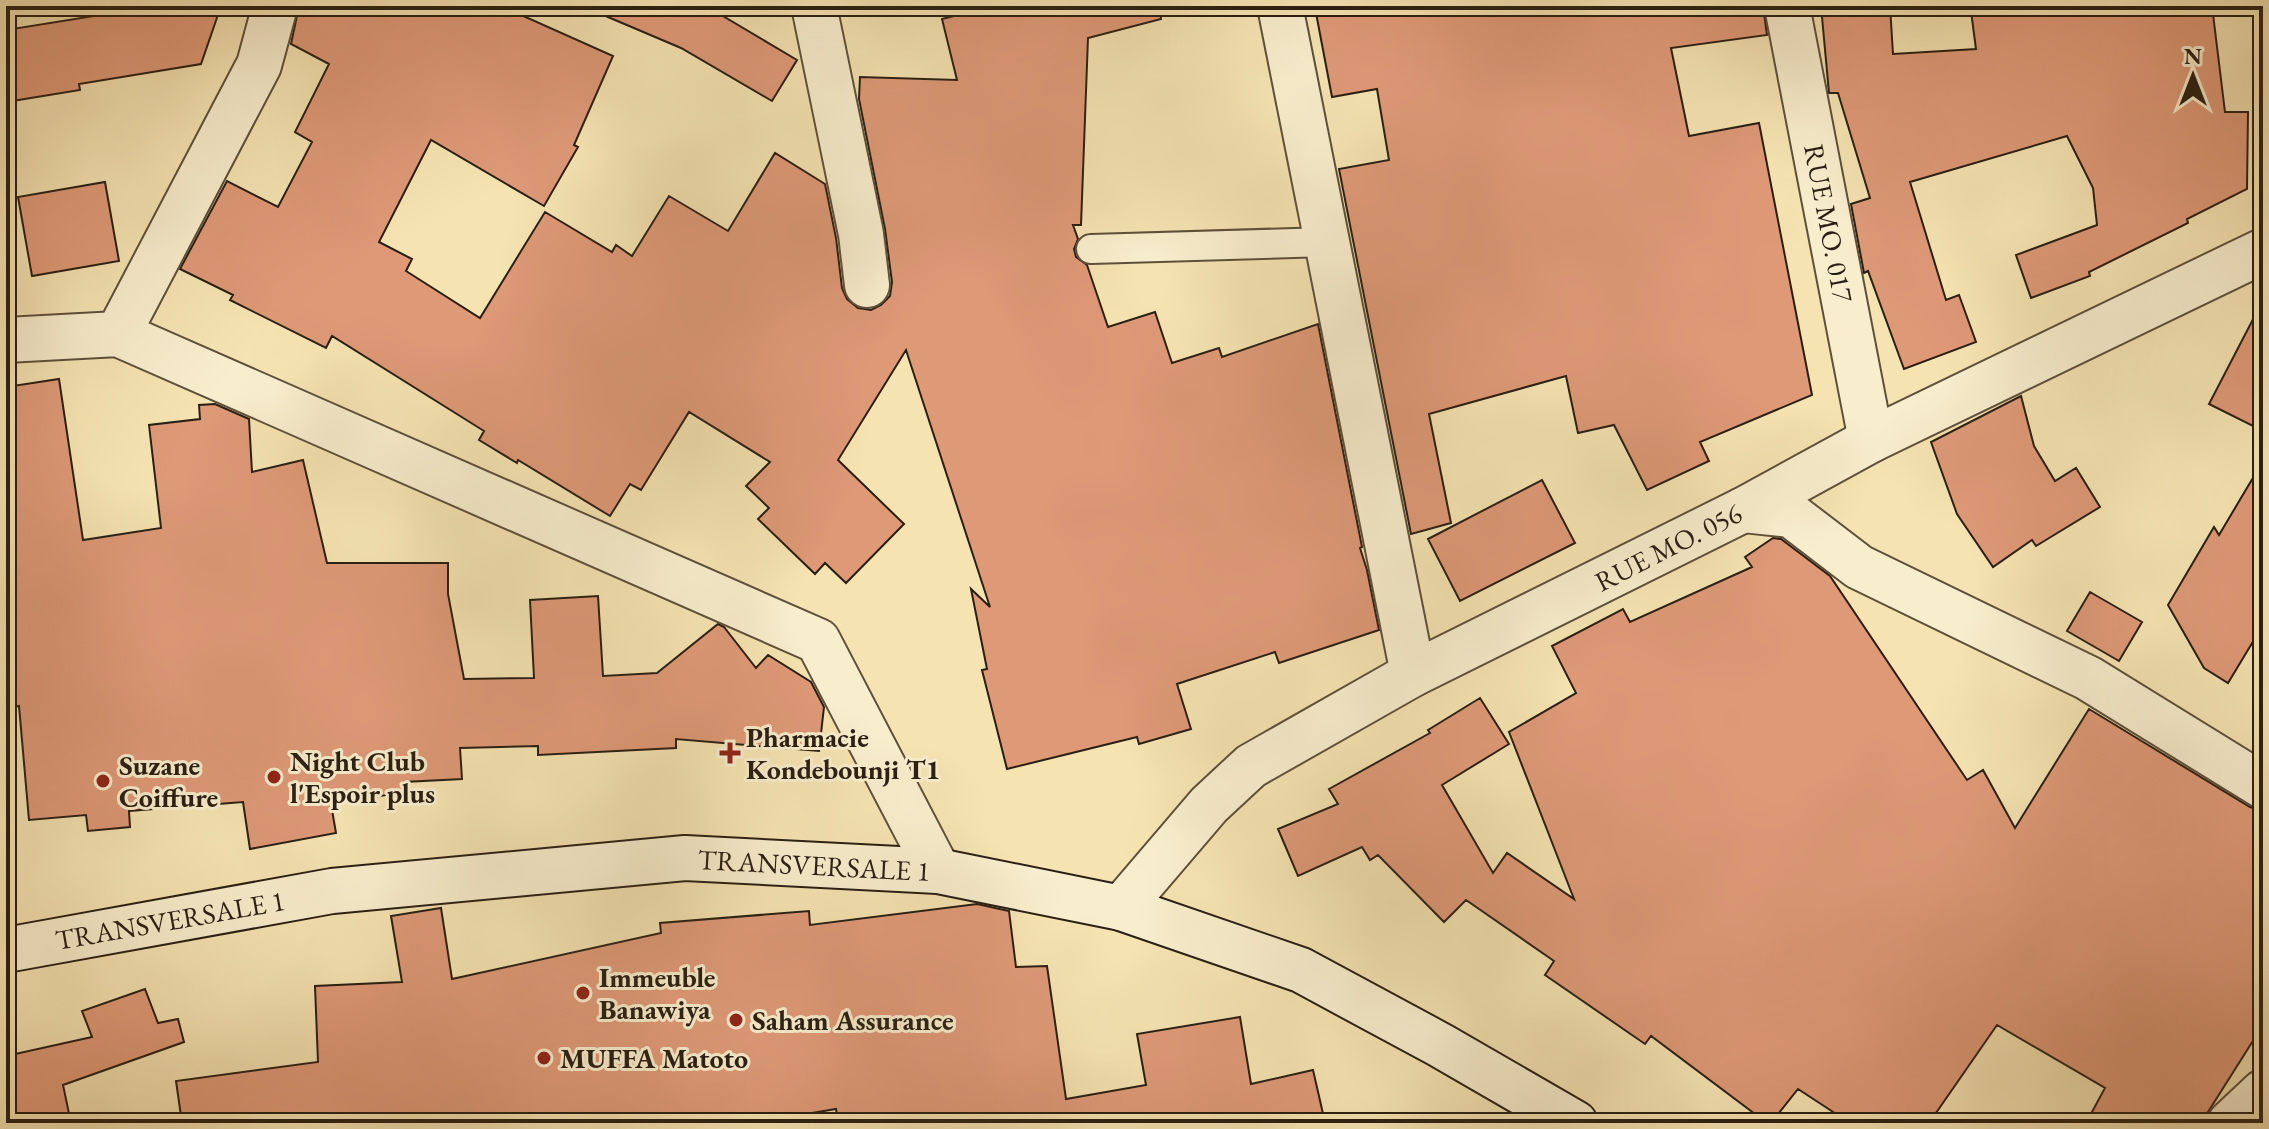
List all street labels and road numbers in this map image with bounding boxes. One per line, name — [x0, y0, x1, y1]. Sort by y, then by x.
street label: RUE MO. 017 — [1796, 141, 1862, 306]
street label: RUE MO. 056 — [1588, 495, 1748, 599]
street label: TRANSVERSALE 1 — [697, 841, 931, 889]
street label: TRANSVERSALE 1 — [52, 882, 288, 958]

